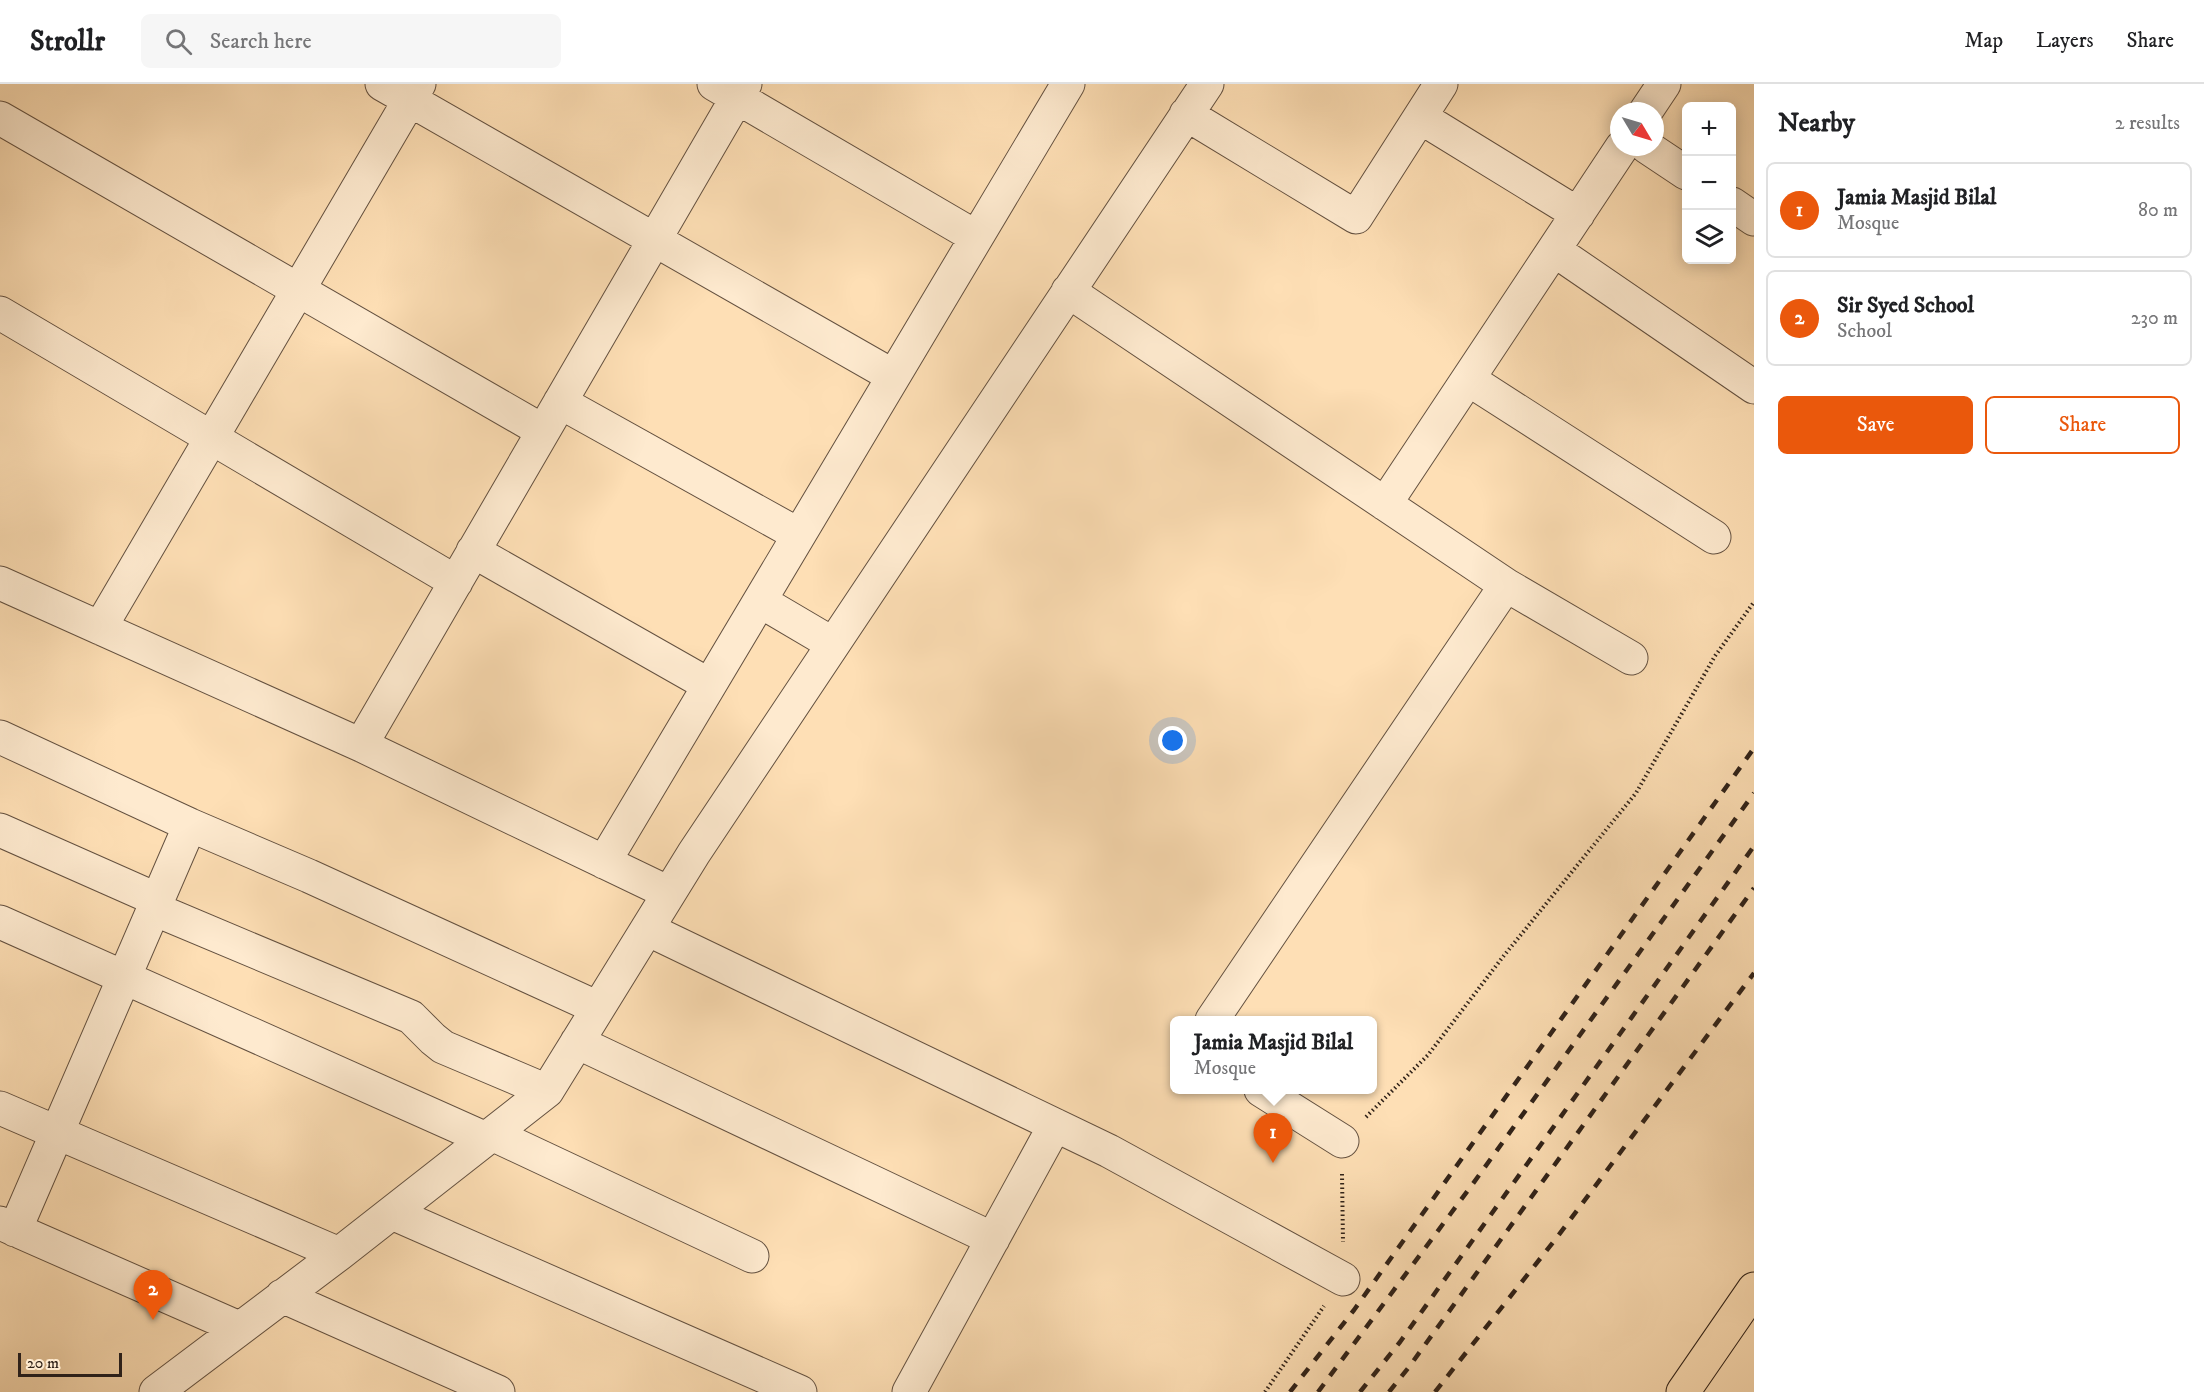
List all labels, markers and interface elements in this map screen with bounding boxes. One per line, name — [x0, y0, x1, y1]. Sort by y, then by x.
search box — [141, 14, 561, 68]
text: Strollr — [30, 24, 105, 59]
icon: search — [162, 25, 195, 58]
text: Search here — [210, 28, 312, 55]
text: Map — [1964, 28, 2003, 54]
text: Layers — [2036, 28, 2094, 54]
text: Share — [2127, 28, 2174, 54]
north arrow — [1610, 102, 1664, 156]
map controls — [1682, 102, 1736, 264]
button: + — [1682, 102, 1736, 156]
text: Nearby — [1778, 107, 1855, 140]
text: 2 results — [2115, 111, 2180, 136]
button: − — [1682, 156, 1736, 210]
text: Jamia Masjid Bilal — [1837, 184, 1996, 211]
text: 1 — [1796, 198, 1803, 223]
text: 80 m — [2138, 198, 2178, 223]
button: layers — [1682, 210, 1736, 264]
text: Mosque — [1837, 211, 1899, 236]
text: Sir Syed School — [1837, 292, 1974, 319]
text: 2 — [1795, 306, 1804, 331]
text: 230 m — [2131, 306, 2178, 331]
text: School — [1837, 319, 1892, 344]
button: Save — [1778, 396, 1973, 454]
button: Share — [1985, 396, 2180, 454]
your location — [1158, 726, 1187, 755]
popup — [1170, 1016, 1377, 1094]
text: Jamia Masjid Bilal — [1194, 1029, 1353, 1056]
text: Mosque — [1194, 1056, 1256, 1081]
pin: 1 — [1254, 1114, 1292, 1163]
pin: 2 — [134, 1270, 172, 1320]
scale bar — [18, 1350, 122, 1378]
text: 20 m — [27, 1353, 59, 1373]

